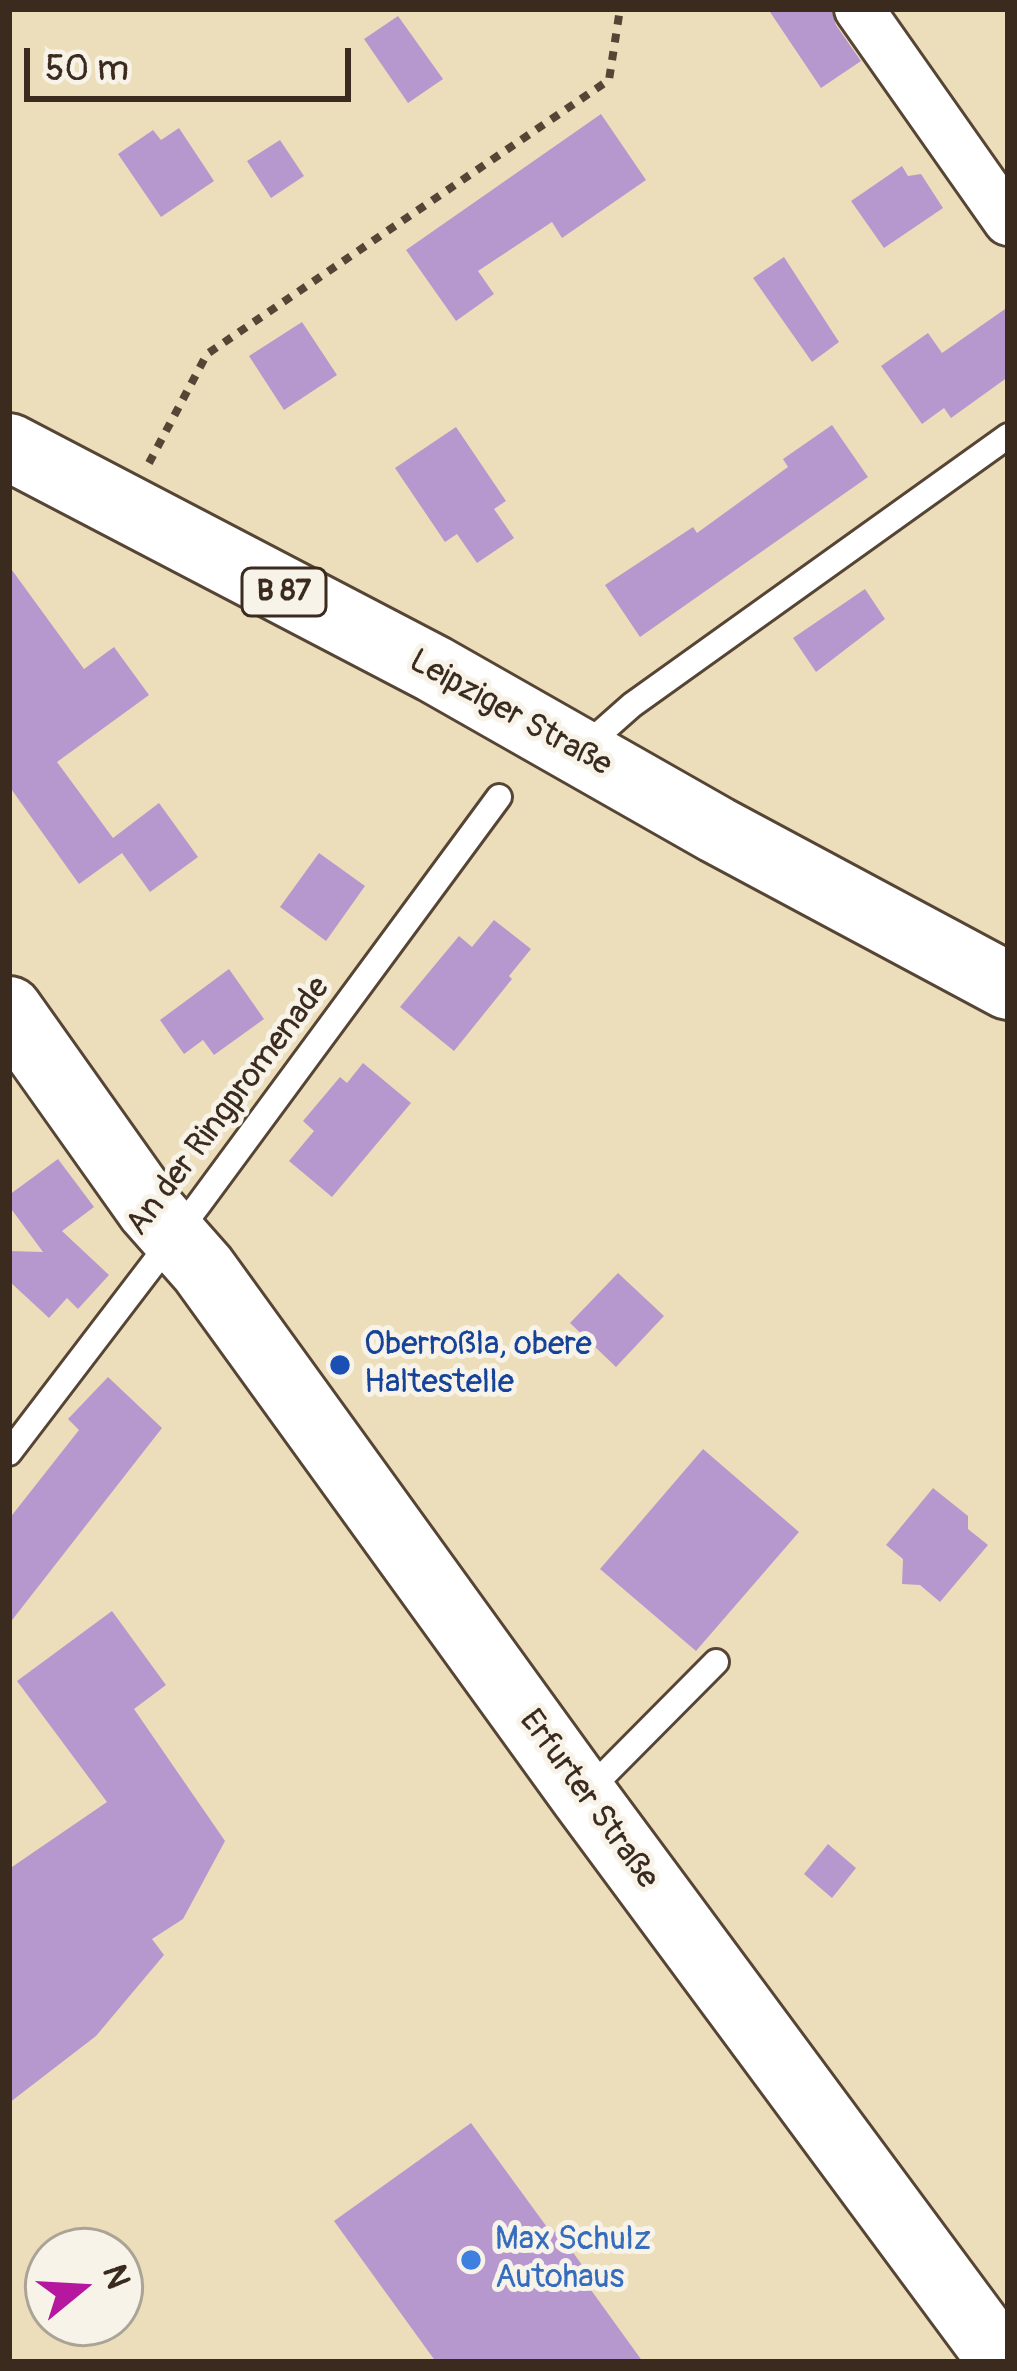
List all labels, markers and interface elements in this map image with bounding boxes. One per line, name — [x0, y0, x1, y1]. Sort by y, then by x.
scale bar — [30, 24, 357, 98]
text: 50 m — [45, 46, 129, 91]
road number: B 87 — [242, 568, 326, 616]
street label: Leipziger Straße — [402, 642, 618, 786]
street label: An der Ringpromenade — [119, 970, 339, 1244]
place label: Oberroßla, obere Haltestelle — [364, 1326, 592, 1404]
marker: Oberroßla, obere Haltestelle — [327, 1352, 353, 1378]
street label: Erfurter Straße — [510, 1703, 666, 1897]
place label: Max Schulz Autohaus — [495, 2221, 651, 2299]
north arrow — [24, 2227, 144, 2347]
marker: Max Schulz Autohaus — [458, 2247, 484, 2273]
text: N — [93, 2260, 139, 2294]

